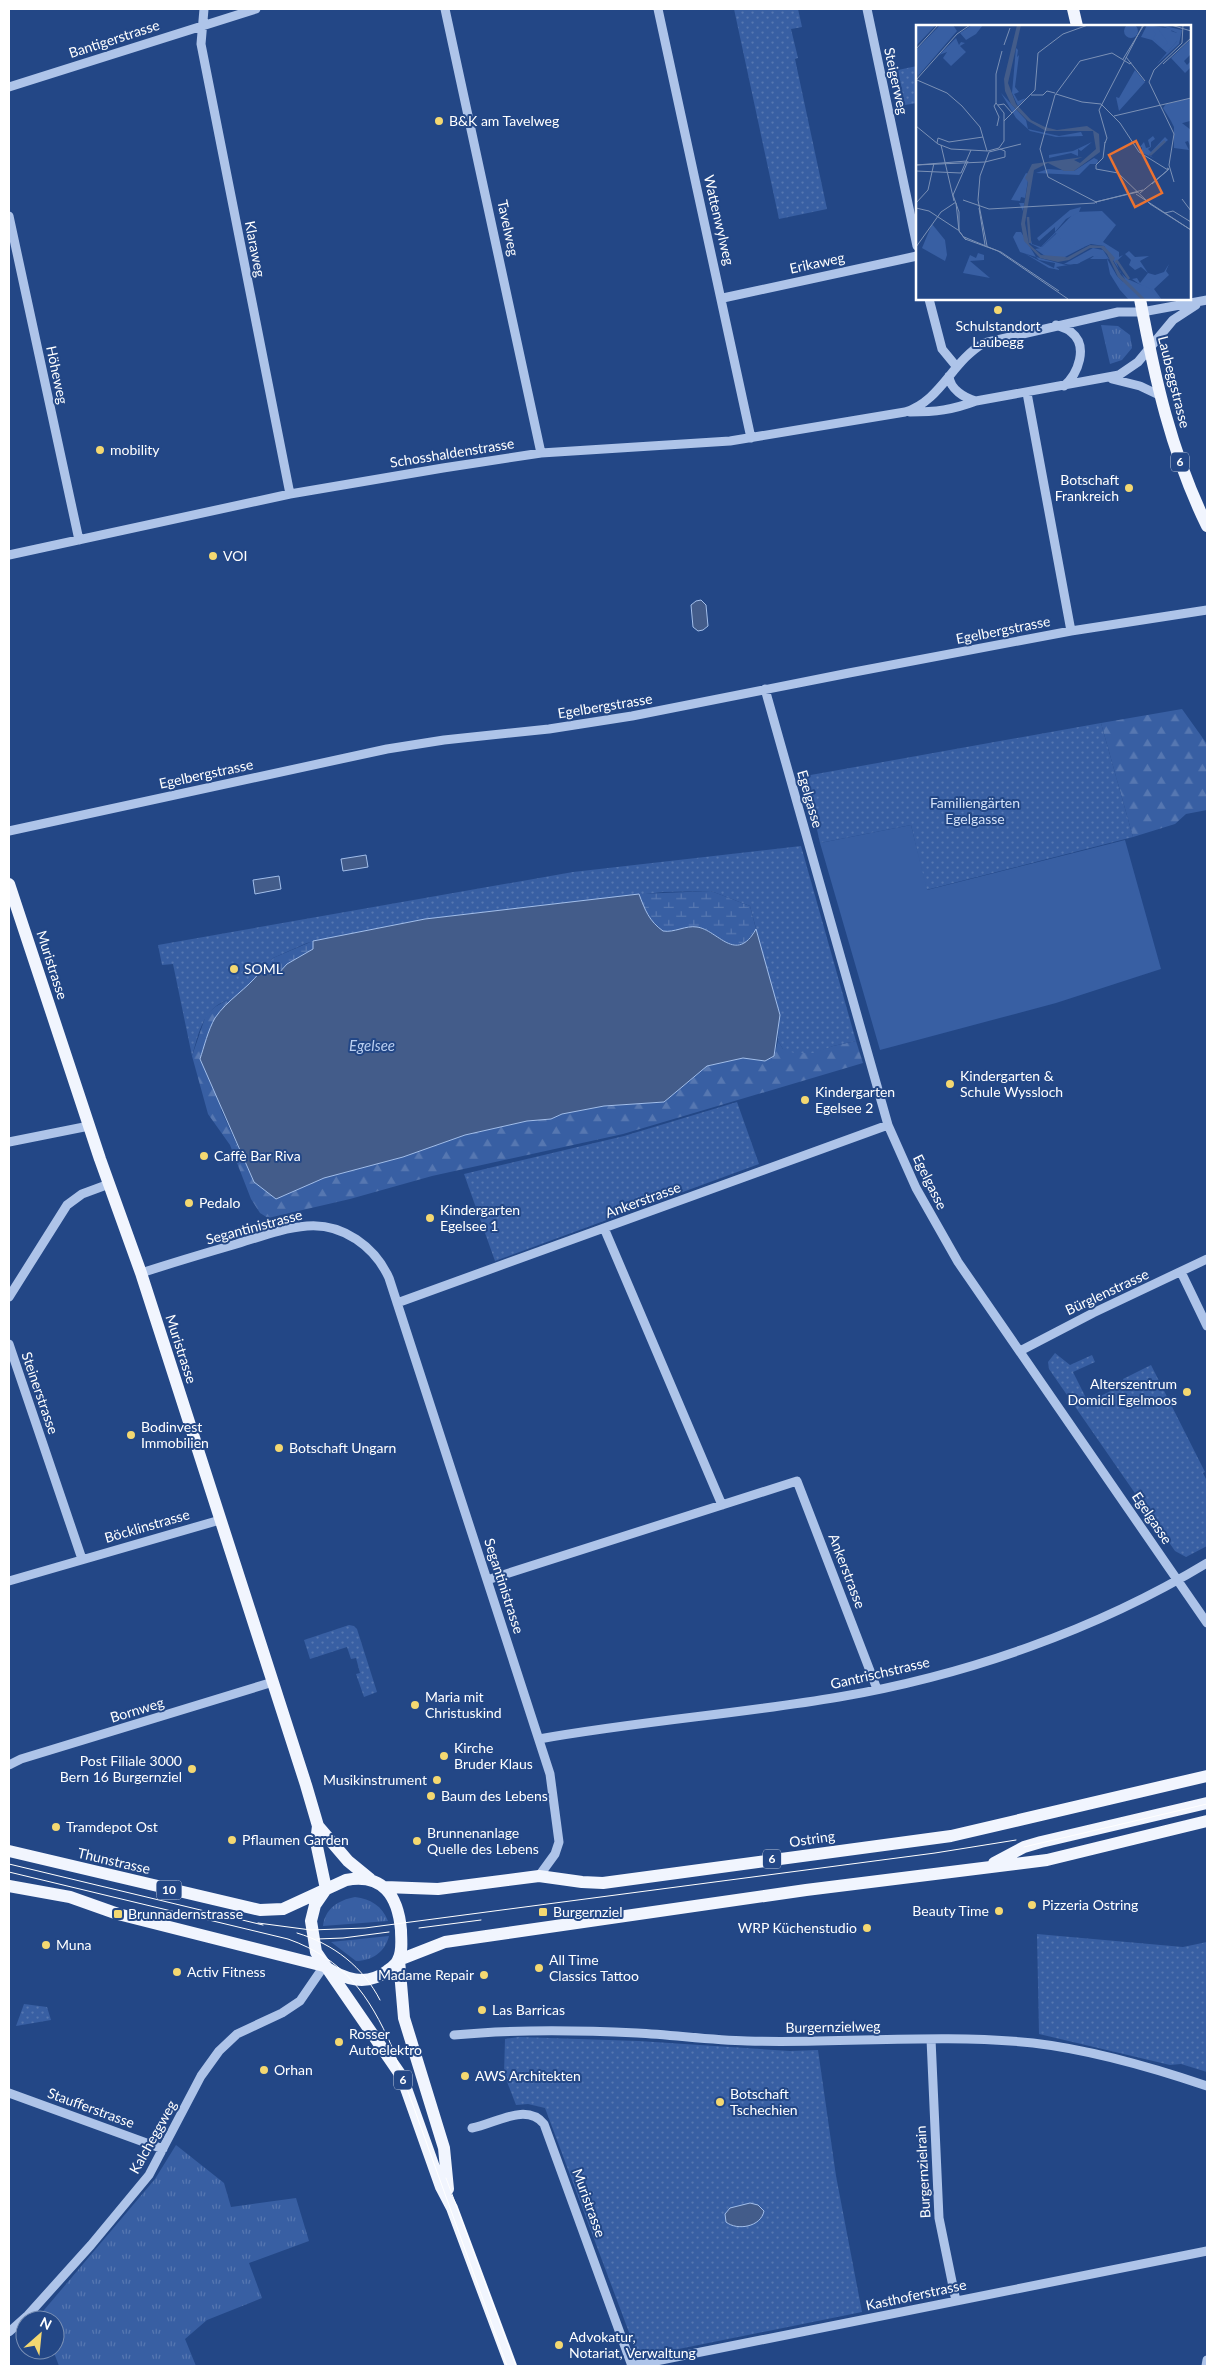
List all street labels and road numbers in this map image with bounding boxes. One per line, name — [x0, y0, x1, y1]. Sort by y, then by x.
street label: Bantigerstrasse — [66, 16, 161, 61]
street label: Steigerweg — [881, 46, 912, 116]
street label: Wattenwylweg — [701, 173, 738, 267]
street label: Tavelweg — [494, 198, 523, 257]
street label: Klaraweg — [242, 219, 269, 279]
street label: Erikaweg — [788, 248, 846, 277]
street label: Laubeggstrasse — [1155, 334, 1194, 430]
street label: Höheweg — [43, 344, 72, 406]
street label: Schosshaldenstrasse — [388, 434, 515, 471]
road number: 6 — [1171, 452, 1189, 472]
street label: Egelbergstrasse — [954, 612, 1052, 647]
street label: Egelbergstrasse — [556, 690, 654, 721]
street label: Egelbergstrasse — [157, 755, 254, 792]
street label: Egelgasse — [794, 768, 827, 830]
street label: Muristrasse — [33, 928, 72, 1002]
street label: Egelgasse — [910, 1151, 951, 1212]
street label: Ankerstrasse — [603, 1178, 683, 1221]
street label: Segantinistrasse — [204, 1205, 304, 1248]
street label: Bürglenstrasse — [1062, 1265, 1151, 1318]
street label: Muristrasse — [162, 1312, 201, 1386]
street label: Steinerstrasse — [18, 1349, 62, 1436]
street label: Egelgasse — [1129, 1488, 1176, 1547]
street label: Böcklinstrasse — [102, 1505, 191, 1546]
street label: Ankerstrasse — [825, 1531, 870, 1611]
street label: Segantinistrasse — [481, 1536, 528, 1636]
street label: Gantrischstrasse — [829, 1653, 931, 1692]
street label: Bornweg — [108, 1693, 166, 1726]
street label: Ostring — [788, 1827, 836, 1850]
street label: Thunstrasse — [76, 1844, 152, 1877]
road number: 6 — [763, 1850, 781, 1868]
road number: 10 — [156, 1880, 182, 1900]
street label: Burgernzielweg — [785, 2017, 881, 2036]
road number: 6 — [394, 2070, 412, 2090]
street label: Staufferstrasse — [45, 2084, 137, 2131]
street label: Kalcheggweg — [125, 2097, 180, 2177]
street label: Burgernzielrain — [912, 2125, 933, 2219]
street label: Muristrasse — [569, 2166, 610, 2239]
street label: Kasthoferstrasse — [864, 2276, 968, 2313]

